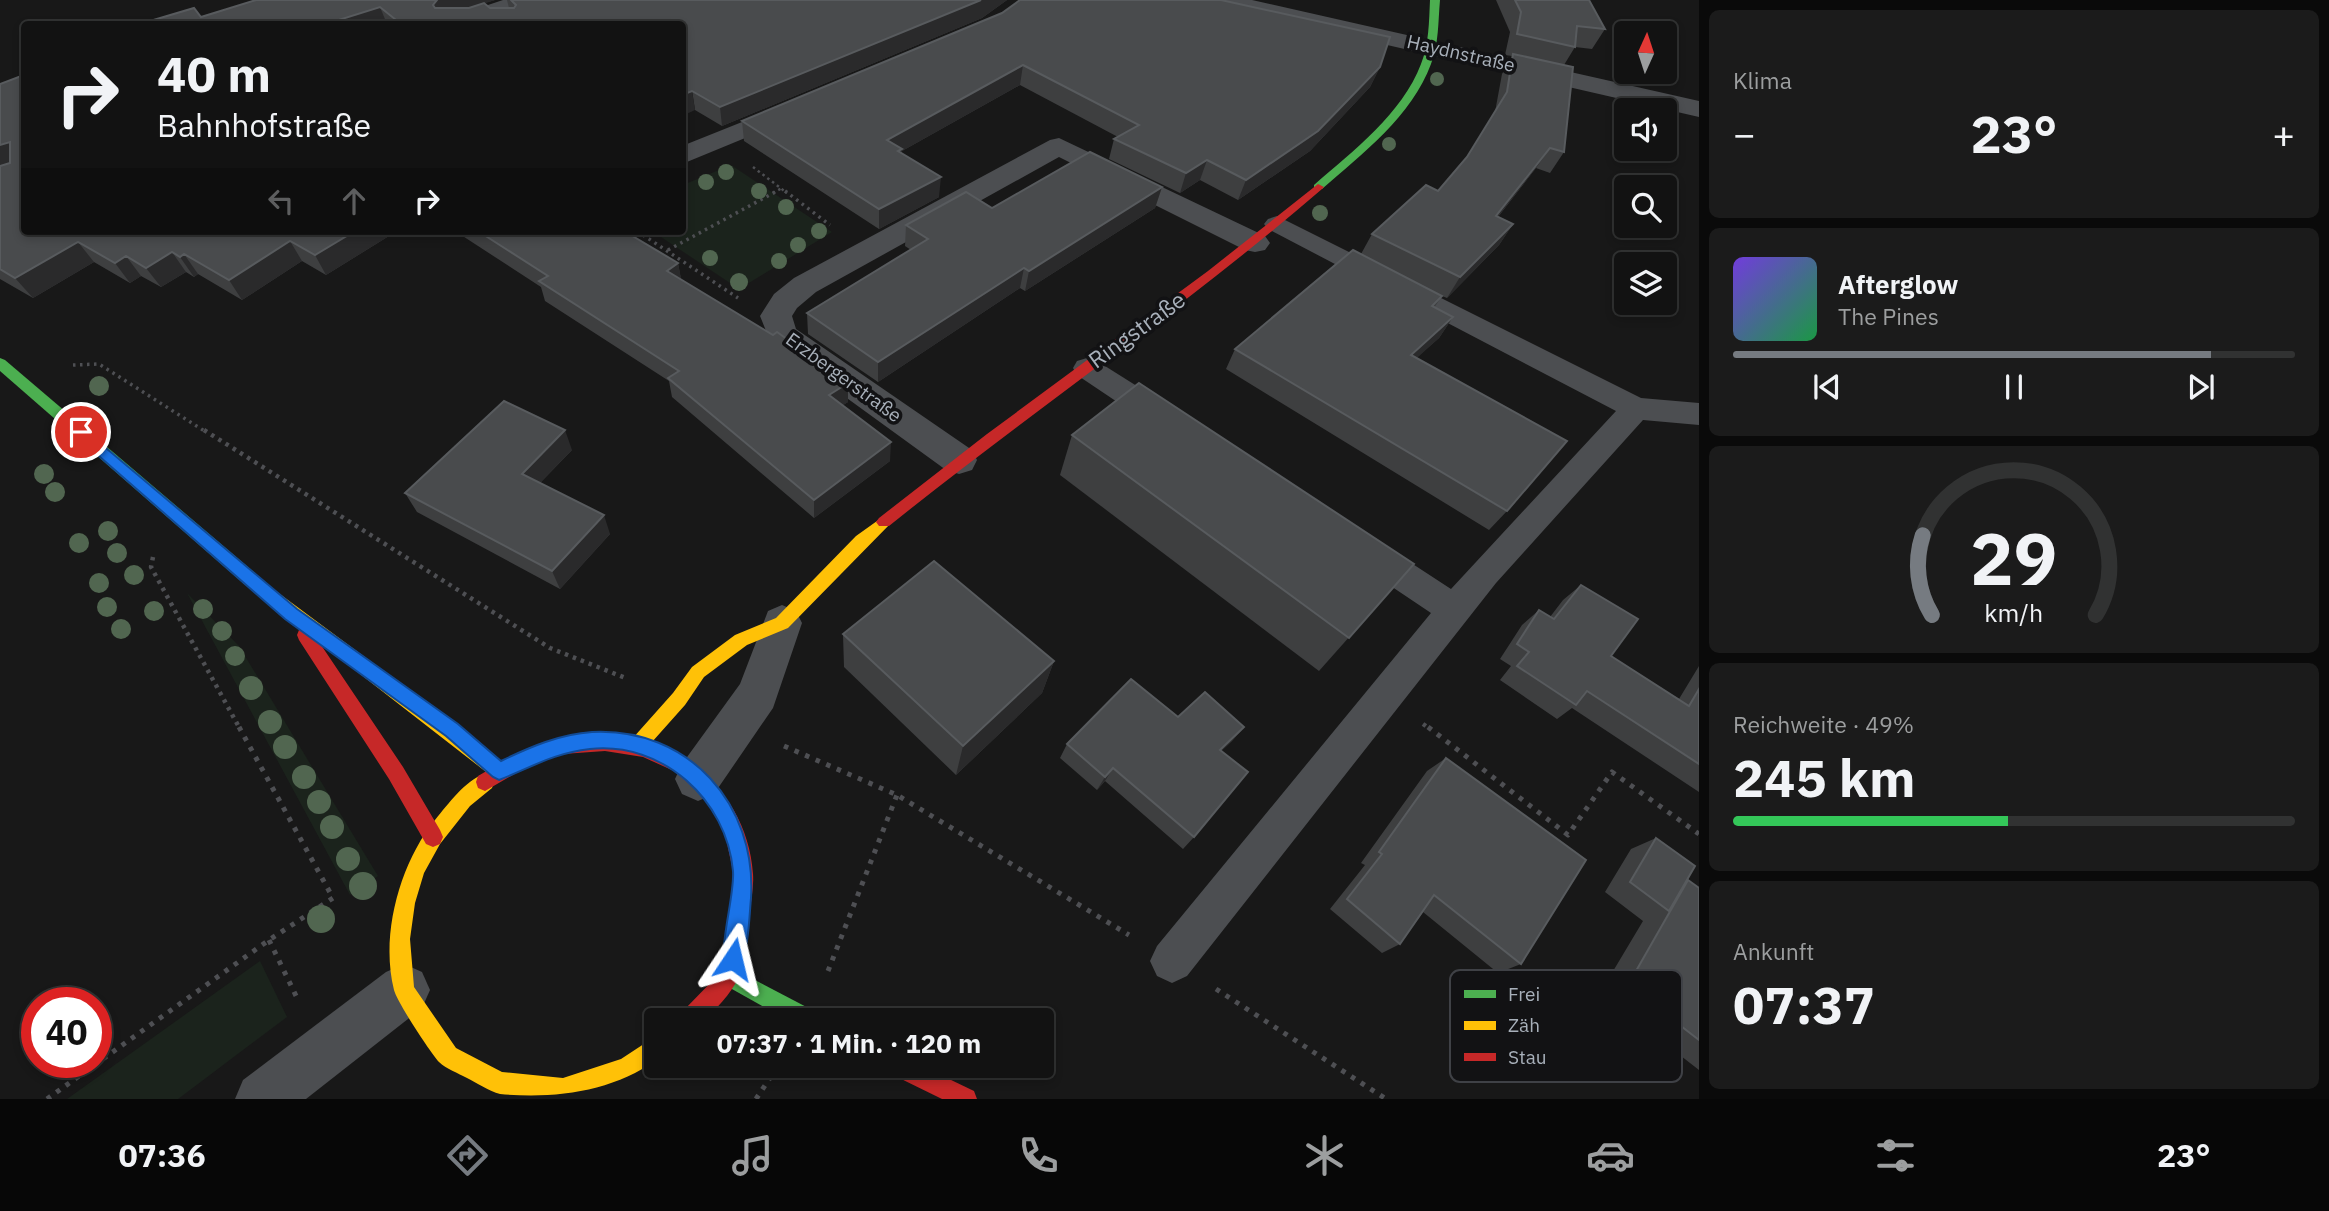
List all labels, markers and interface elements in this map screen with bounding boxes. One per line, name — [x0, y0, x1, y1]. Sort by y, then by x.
north arrow — [1614, 21, 1676, 84]
map controls — [1614, 21, 1677, 315]
street label: Haydnstraße — [1405, 29, 1517, 77]
text: 40 m — [157, 42, 271, 105]
icon: right — [42, 49, 133, 140]
text: Klima — [1733, 65, 1792, 95]
button: sound — [1614, 98, 1677, 161]
text: 23° — [1971, 100, 2057, 167]
text: Bahnhofstraße — [157, 104, 371, 146]
text: − — [1733, 109, 1756, 158]
text: + — [2272, 109, 2295, 158]
button: search — [1614, 175, 1677, 238]
icon: left — [262, 182, 300, 220]
icon: ahead — [335, 182, 373, 220]
icon: right — [408, 182, 446, 220]
button: layers — [1614, 252, 1677, 315]
text: Afterglow — [1838, 267, 1958, 301]
street label: Ringstraße — [1082, 284, 1191, 374]
text: The Pines — [1838, 301, 1939, 331]
street label: Erzbergerstraße — [781, 327, 907, 427]
icon: previous — [1808, 368, 1846, 406]
icon: pause — [1995, 368, 2033, 406]
icon: next — [2182, 368, 2220, 406]
pin — [51, 402, 111, 462]
icon: arrive — [62, 413, 100, 451]
text: 29 — [1970, 511, 2058, 606]
text: km/h — [1985, 596, 2043, 629]
text: Reichweite · 49% — [1733, 709, 1914, 739]
text: 245 km — [1733, 744, 1915, 811]
position arrow — [696, 922, 770, 996]
text: Ankunft — [1733, 936, 1814, 966]
legend — [1450, 970, 1682, 1082]
text: 07:37 — [1733, 971, 1875, 1038]
text: Frei — [1508, 982, 1540, 1006]
speed limit sign: 40 — [21, 987, 112, 1078]
text: Zäh — [1508, 1013, 1540, 1037]
text: 07:37 · 1 Min. · 120 m — [717, 1026, 981, 1060]
text: Stau — [1508, 1045, 1547, 1069]
icon: directions — [443, 1131, 492, 1180]
icon: music — [728, 1131, 777, 1180]
icon: phone — [1014, 1131, 1063, 1180]
icon: climate — [1300, 1131, 1349, 1180]
icon: car — [1586, 1131, 1635, 1180]
icon: filters — [1871, 1131, 1920, 1180]
text: 07:36 — [118, 1134, 206, 1176]
text: 23° — [2157, 1134, 2211, 1176]

